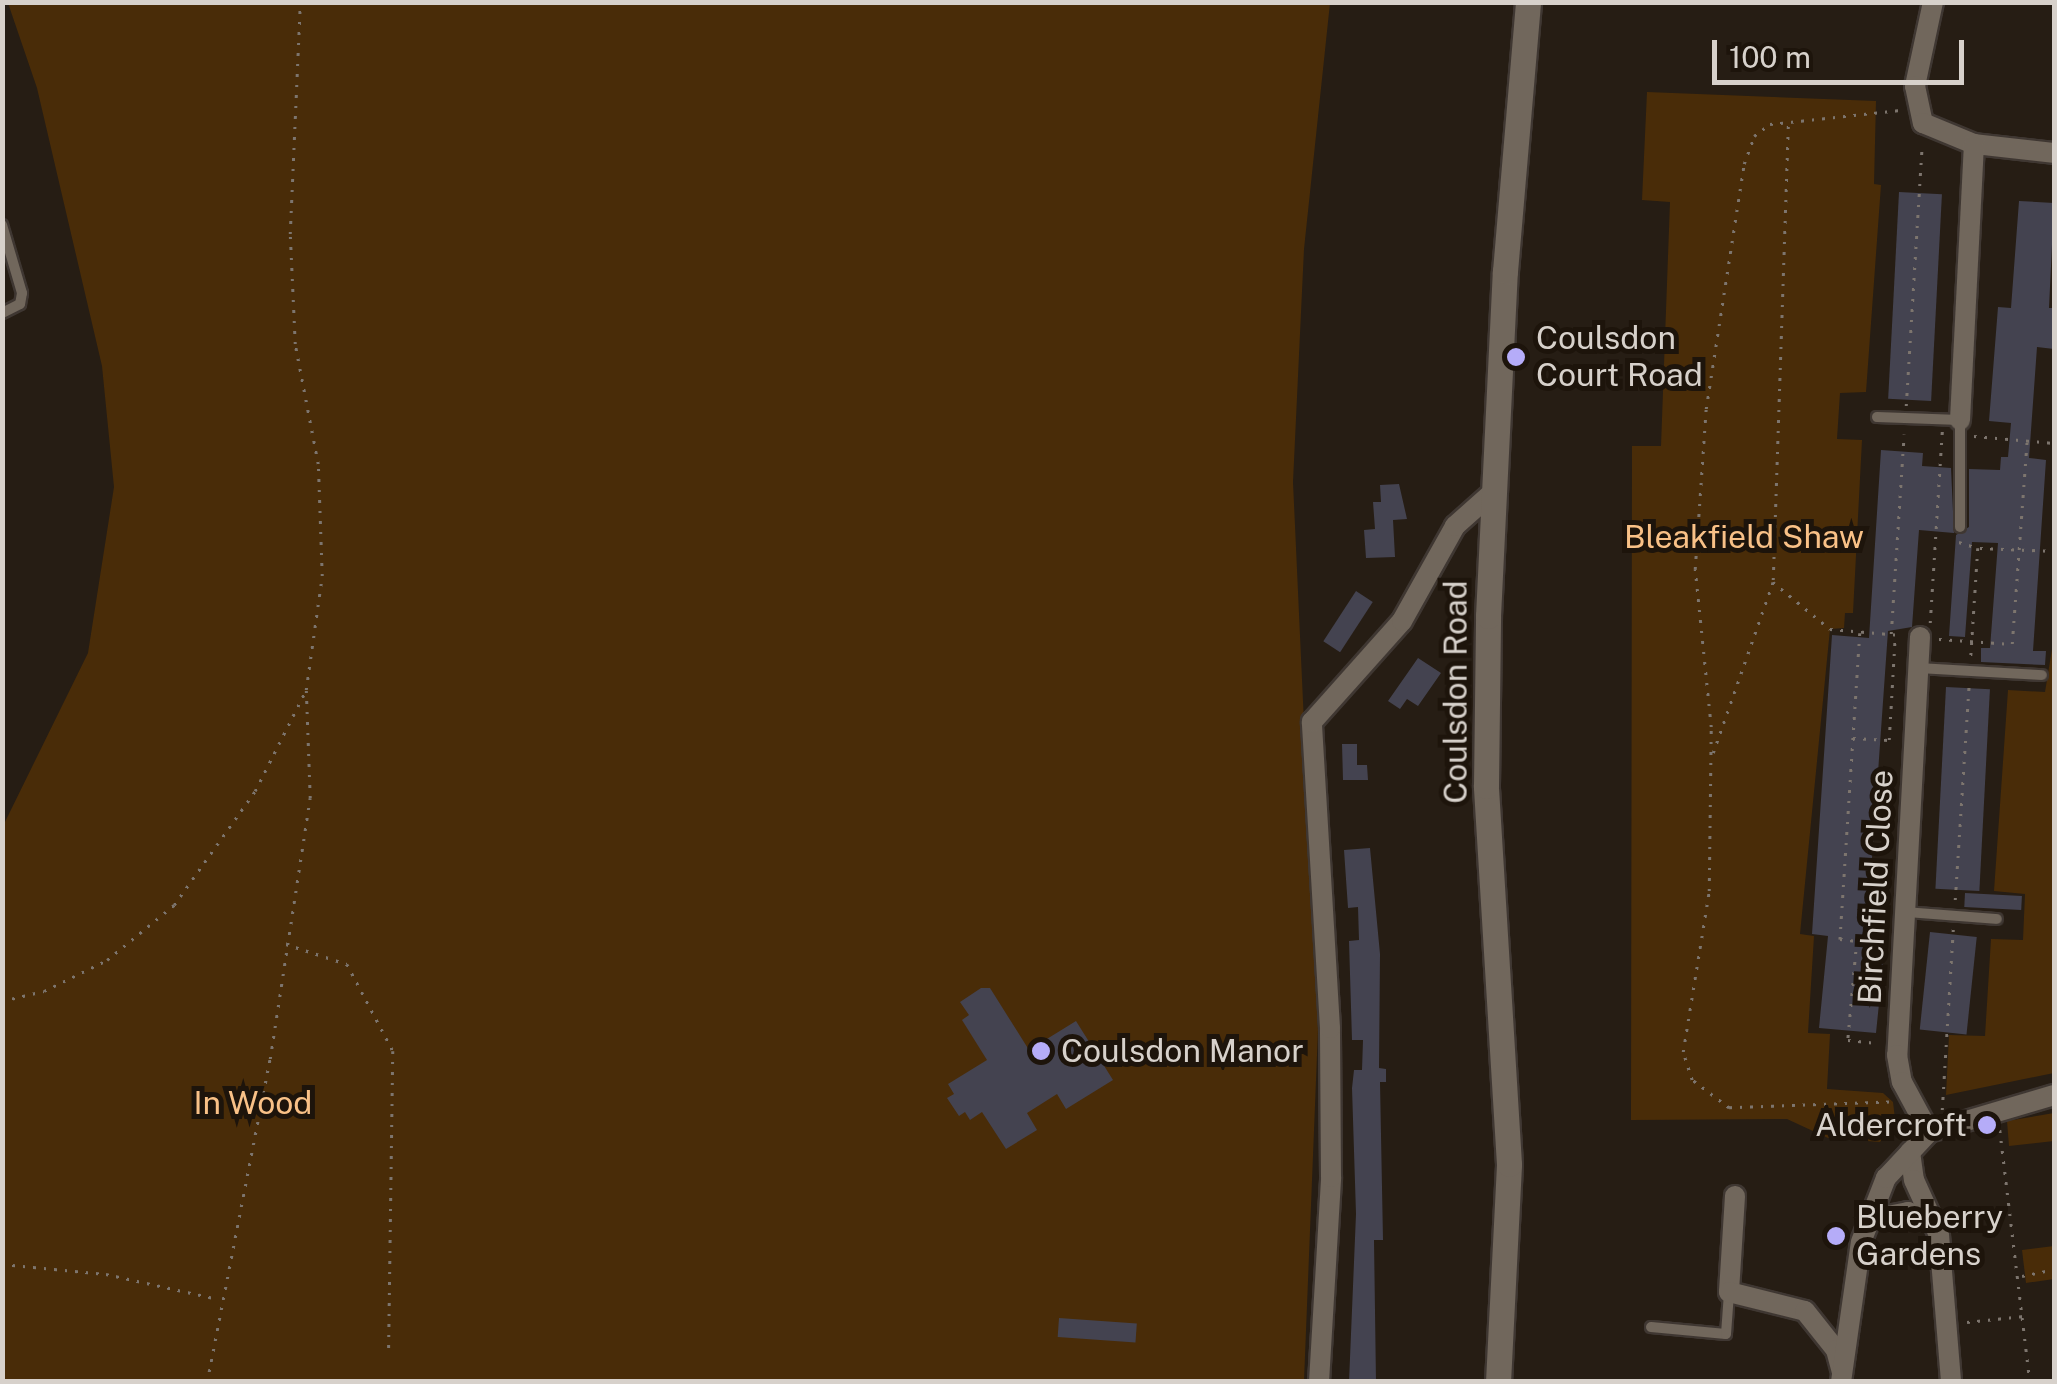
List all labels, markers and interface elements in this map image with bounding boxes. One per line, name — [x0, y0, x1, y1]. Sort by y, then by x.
scale bar — [1717, 20, 1970, 82]
text: 100 m — [1729, 39, 1811, 75]
place label: Coulsdon Court Road — [1536, 320, 1703, 395]
marker: Coulsdon Court Road — [1505, 346, 1527, 368]
park label: Bleakfield Shaw — [1624, 518, 1864, 556]
street label: Coulsdon Road — [1437, 580, 1475, 804]
street label: Birchfield Close — [1851, 769, 1901, 1005]
place label: Coulsdon Manor — [1061, 1032, 1304, 1070]
marker: Coulsdon Manor — [1030, 1040, 1052, 1062]
park label: In Wood — [193, 1084, 313, 1122]
place label: Aldercroft — [1815, 1106, 1967, 1144]
marker: Aldercroft — [1976, 1114, 1998, 1136]
place label: Blueberry Gardens — [1856, 1199, 2003, 1274]
marker: Blueberry Gardens — [1825, 1225, 1847, 1247]

